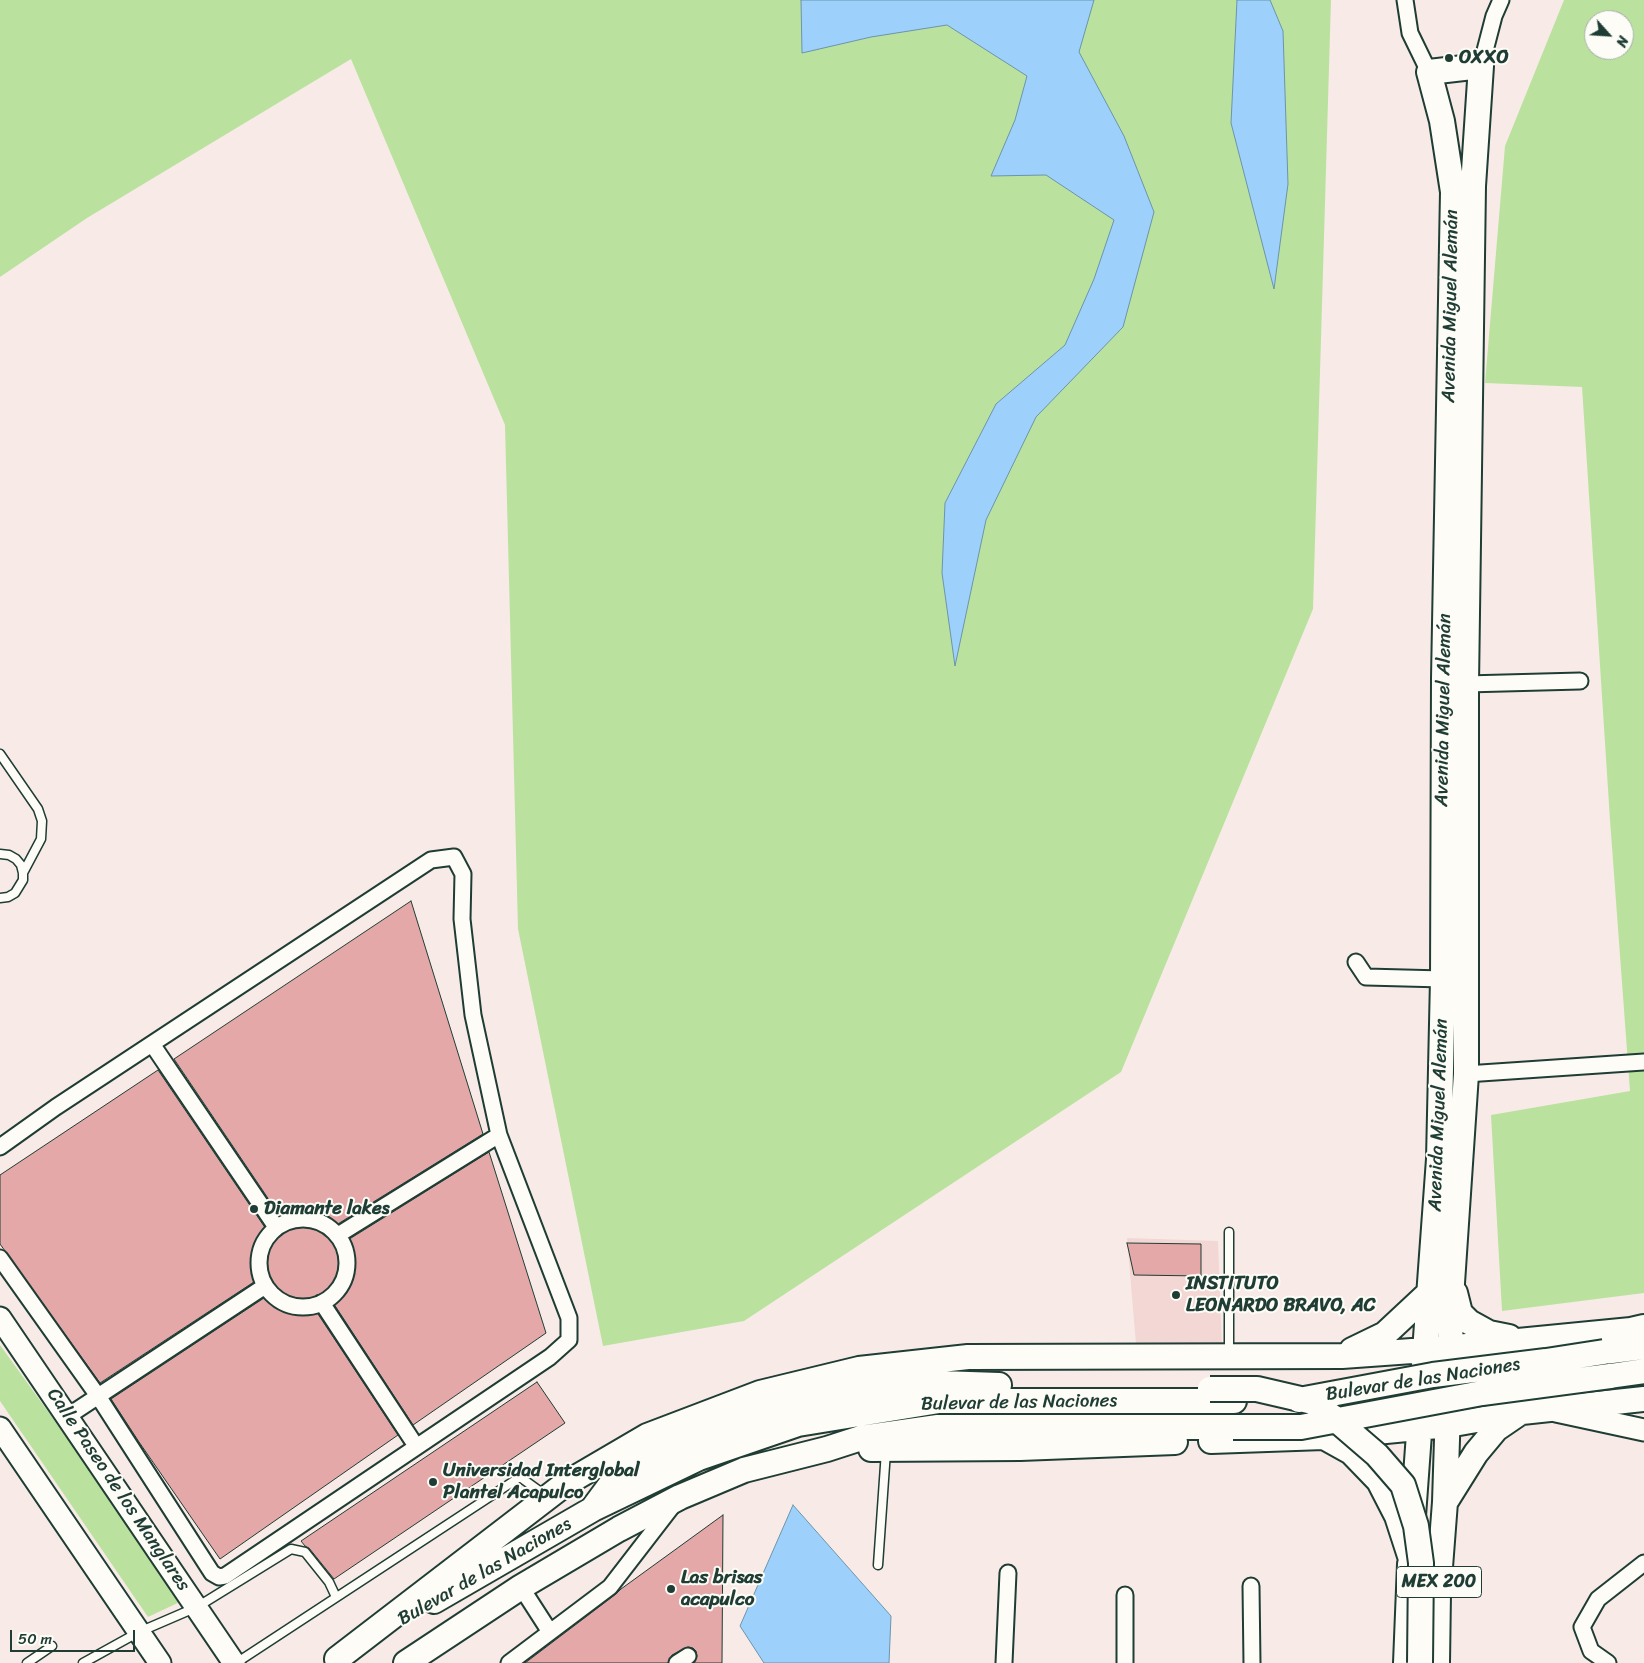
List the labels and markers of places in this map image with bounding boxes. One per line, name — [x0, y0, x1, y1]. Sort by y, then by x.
place label: OXXO — [1459, 47, 1509, 69]
marker: OXXO — [1443, 52, 1455, 64]
place label: Diamante lakes — [264, 1198, 389, 1220]
marker: Diamante lakes — [248, 1203, 260, 1215]
place label: INSTITUTO LEONARDO BRAVO, AC — [1186, 1273, 1376, 1317]
marker: INSTITUTO LEONARDO BRAVO, AC — [1170, 1289, 1182, 1301]
place label: Universidad Interglobal Plantel Acapulco — [443, 1460, 639, 1504]
marker: Universidad Interglobal Plantel Acapulco — [427, 1476, 439, 1488]
place label: Las brisas acapulco — [681, 1567, 763, 1611]
marker: Las brisas acapulco — [665, 1583, 677, 1595]

